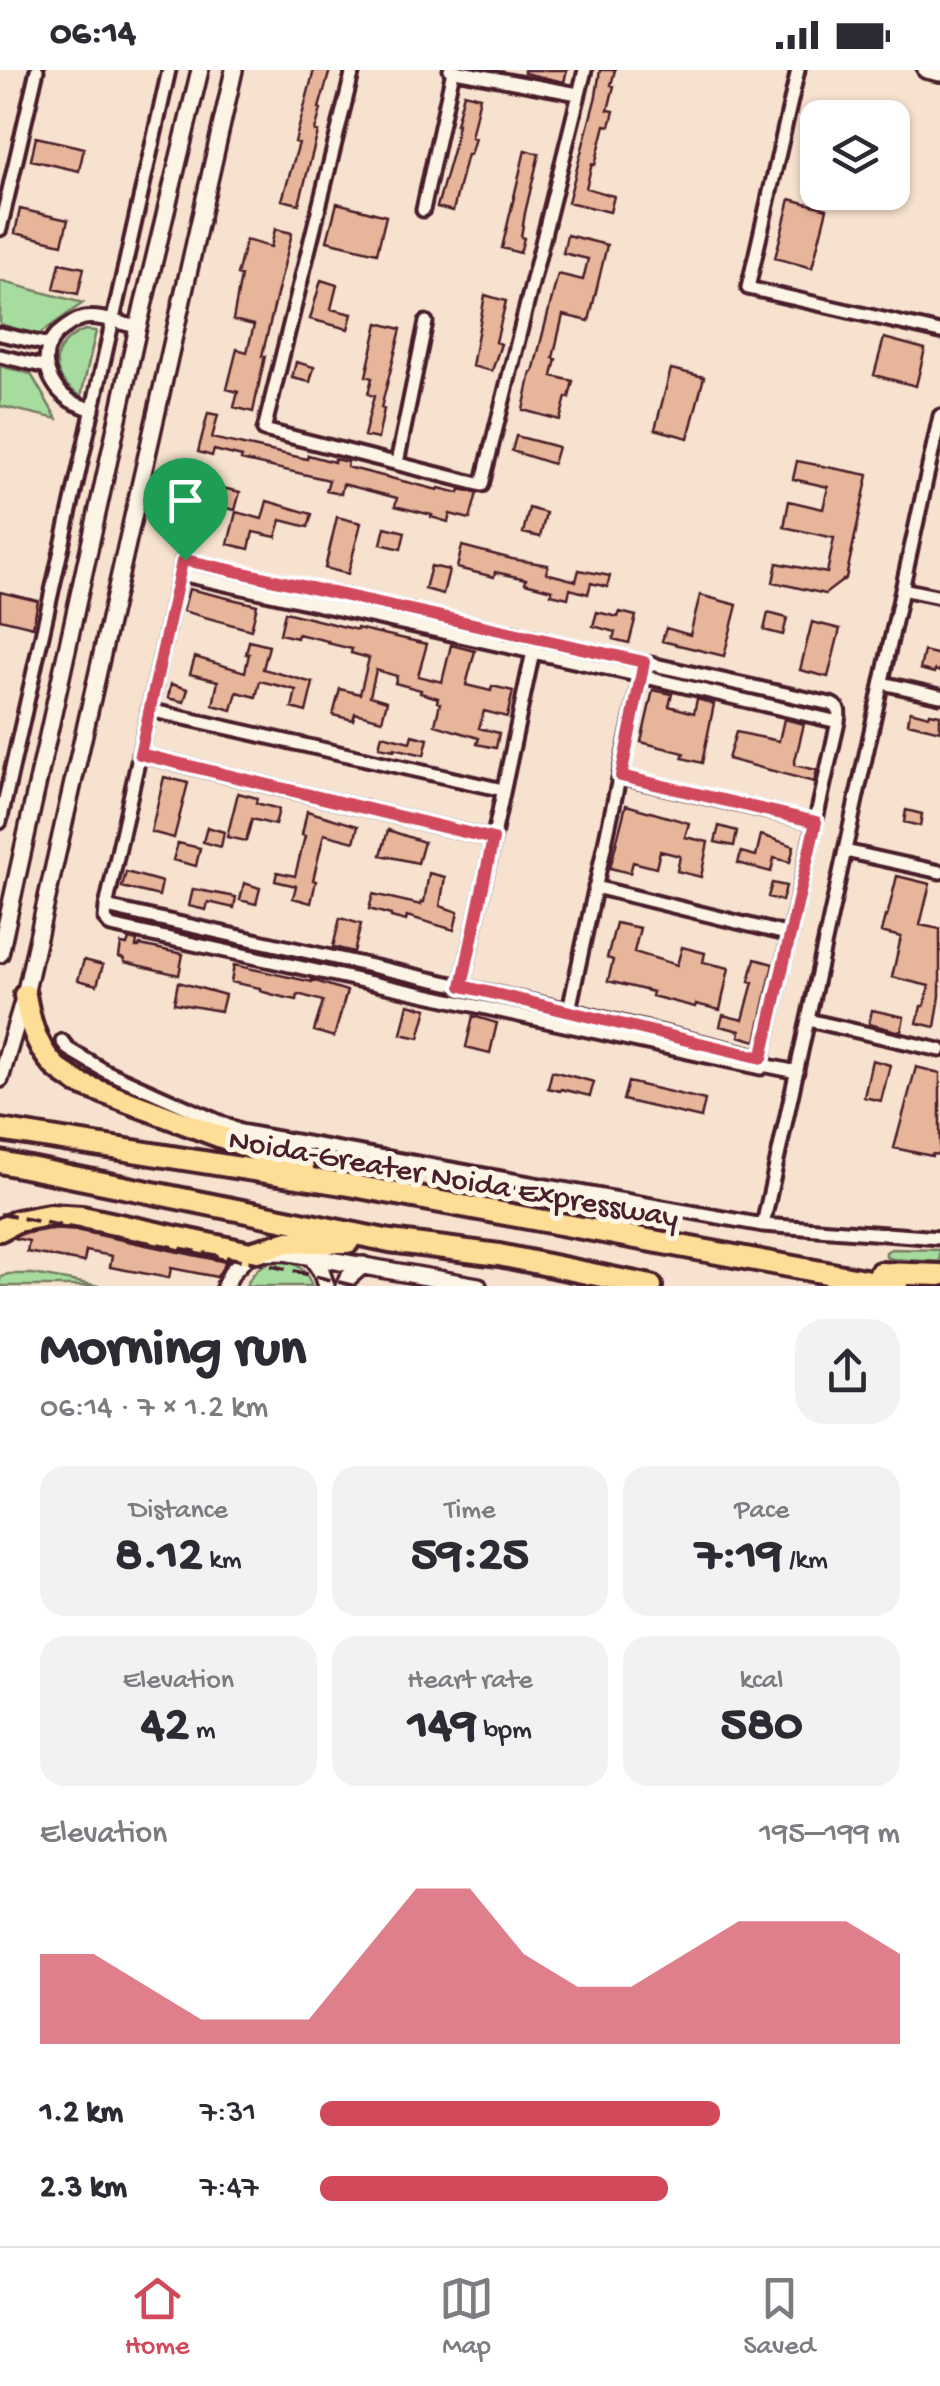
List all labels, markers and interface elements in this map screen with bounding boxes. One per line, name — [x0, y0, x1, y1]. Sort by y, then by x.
text: 06:14 — [50, 13, 136, 57]
map controls — [800, 100, 910, 210]
button: layers — [800, 100, 910, 210]
pin — [143, 458, 228, 561]
icon: arrive — [158, 473, 213, 528]
street label: Noida-Greater Noida Expressway — [225, 1123, 681, 1239]
button: share — [795, 1319, 900, 1424]
text: Morning run — [40, 1320, 306, 1384]
text: 06:14 · 7 × 1.2 km — [40, 1390, 268, 1428]
text: Distance — [129, 1495, 228, 1528]
text: Time — [444, 1495, 496, 1528]
text: Pace — [734, 1495, 789, 1528]
text: 8.12 — [115, 1528, 203, 1587]
text: 59:25 — [411, 1528, 529, 1587]
text: 7:19 — [695, 1528, 782, 1587]
text: km — [203, 1545, 242, 1578]
text: /km — [782, 1545, 828, 1578]
text: Elevation — [123, 1665, 234, 1698]
text: Heart rate — [407, 1665, 533, 1698]
text: kcal — [740, 1665, 784, 1698]
text: 42 — [141, 1698, 189, 1757]
text: 149 — [408, 1698, 477, 1757]
text: 580 — [721, 1698, 803, 1757]
text: m — [189, 1715, 216, 1748]
text: bpm — [477, 1715, 532, 1748]
text: Elevation — [40, 1816, 167, 1854]
text: 195–199 m — [759, 1816, 900, 1854]
text: 1.2 km — [40, 2095, 123, 2133]
text: 7:31 — [200, 2095, 256, 2133]
text: 2.3 km — [40, 2170, 127, 2208]
text: 7:47 — [200, 2170, 258, 2208]
tab: Home — [125, 2271, 190, 2364]
tab: Map — [439, 2271, 494, 2364]
tab: Saved — [743, 2271, 815, 2364]

